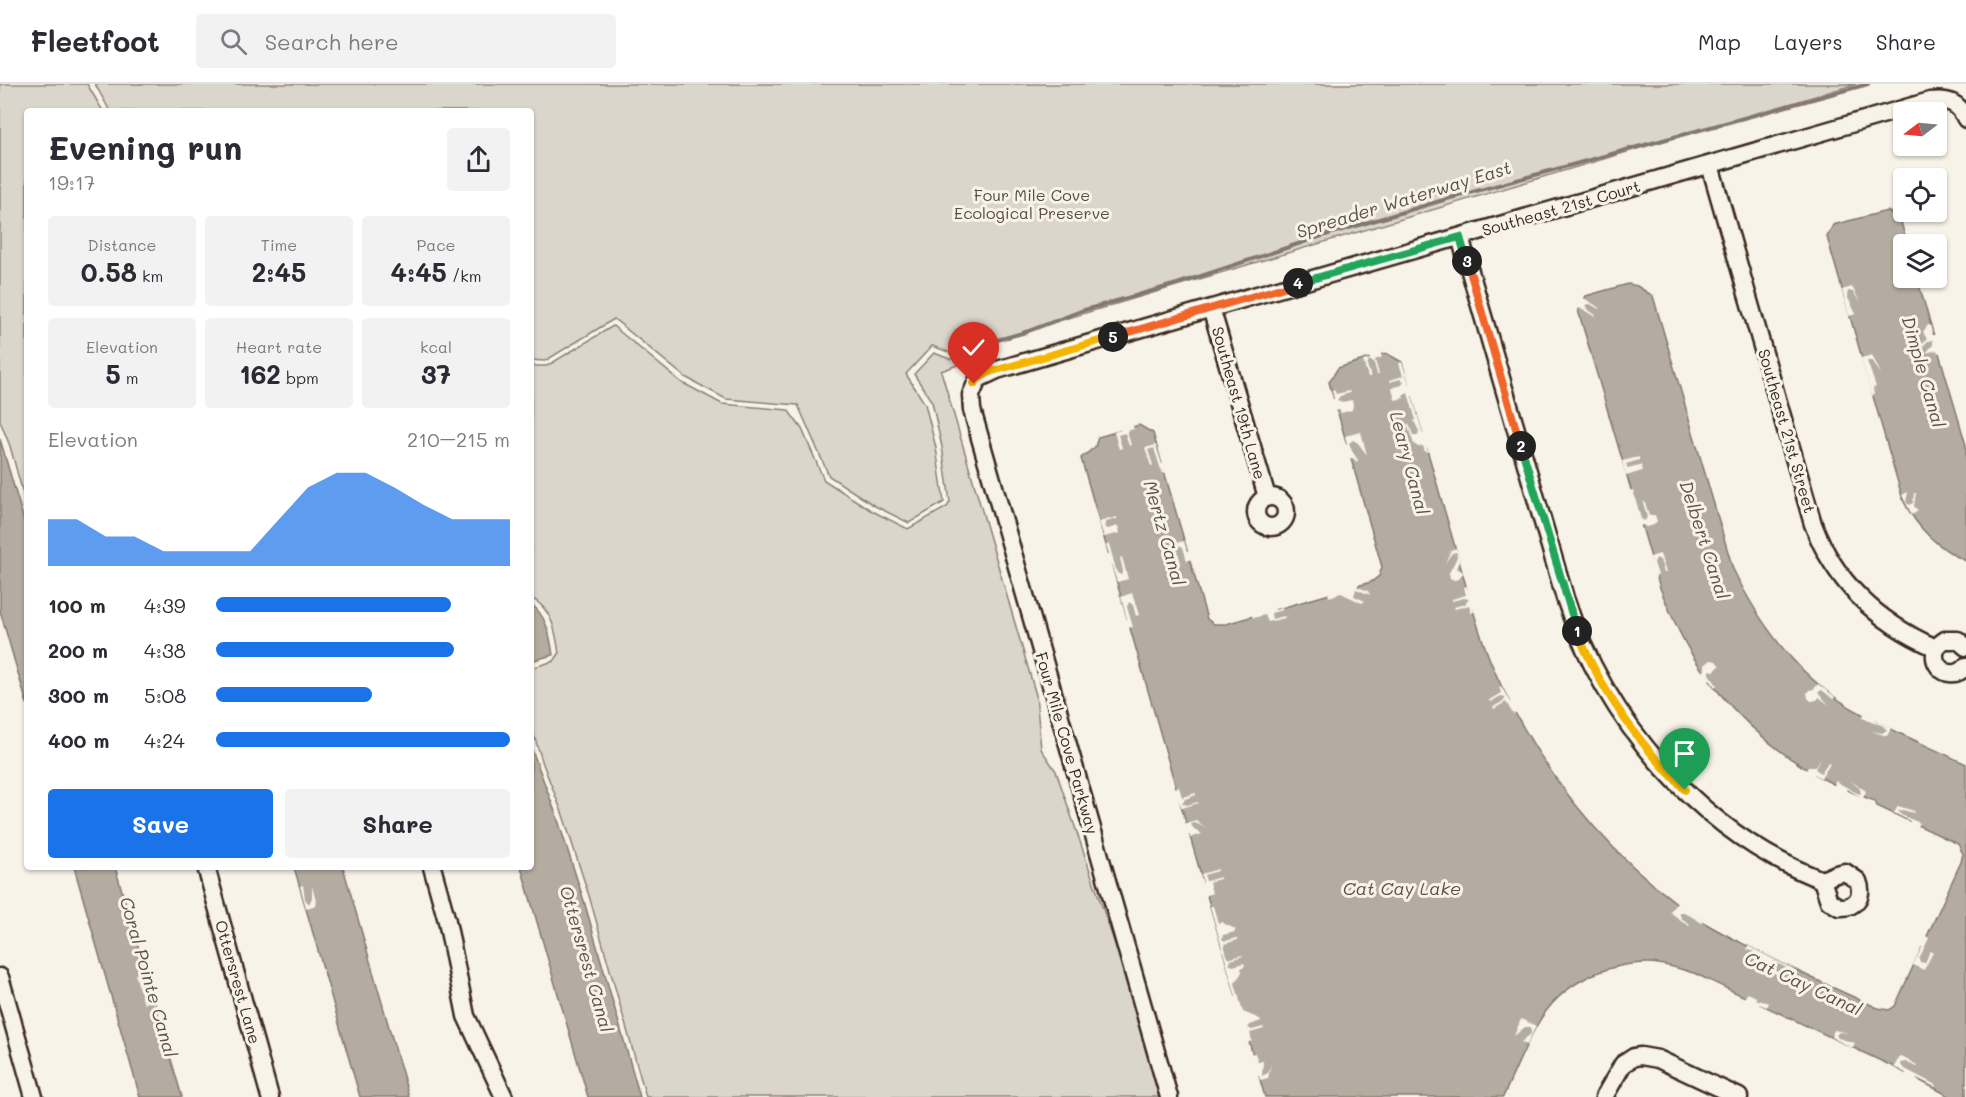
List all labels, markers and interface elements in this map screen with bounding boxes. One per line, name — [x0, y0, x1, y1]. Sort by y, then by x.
search box — [196, 14, 616, 68]
text: Fleetfoot — [30, 23, 160, 59]
icon: search — [217, 25, 250, 58]
text: Search here — [265, 27, 399, 56]
text: Map — [1698, 28, 1741, 55]
text: Layers — [1774, 28, 1843, 55]
text: Share — [1876, 28, 1936, 55]
north arrow — [1893, 102, 1947, 156]
map controls — [1893, 102, 1947, 288]
text: Evening run — [48, 125, 242, 168]
button: share — [447, 128, 510, 191]
water label: Spreader Waterway East — [1293, 155, 1514, 243]
button: locate — [1893, 168, 1947, 222]
text: 19:17 — [48, 169, 95, 195]
street label: Southeast 21st Court — [1479, 175, 1643, 240]
park label: Four Mile Cove Ecological Preserve — [954, 184, 1110, 223]
text: Distance — [88, 234, 156, 255]
text: Time — [261, 234, 297, 255]
text: Pace — [416, 234, 456, 255]
button: layers — [1893, 234, 1947, 288]
pin: 3 — [1452, 246, 1482, 276]
text: 3 — [1462, 250, 1472, 271]
text: 0.58 — [81, 255, 137, 289]
text: 2:45 — [252, 255, 306, 289]
text: 4:45 — [390, 255, 447, 289]
text: km — [137, 265, 163, 286]
text: /km — [447, 265, 482, 286]
pin: 4 — [1283, 268, 1313, 298]
text: 4 — [1293, 272, 1303, 293]
water label: Dimple Canal — [1897, 313, 1951, 431]
pin — [948, 322, 999, 384]
pin: 5 — [1098, 322, 1128, 352]
street label: Southeast 19th Lane — [1208, 324, 1271, 482]
text: 5 — [1108, 326, 1118, 347]
icon: check — [957, 331, 990, 364]
text: Elevation — [86, 336, 158, 357]
text: Heart rate — [236, 336, 322, 357]
text: kcal — [420, 336, 452, 357]
street label: Southeast 21st Street — [1754, 346, 1821, 515]
text: 5 — [105, 357, 121, 391]
text: 162 — [239, 357, 281, 391]
text: 37 — [421, 357, 451, 391]
text: m — [121, 367, 139, 388]
text: bpm — [281, 367, 319, 388]
water label: Leary Canal — [1385, 409, 1435, 517]
text: Elevation — [48, 426, 138, 452]
text: 210–215 m — [407, 426, 510, 452]
pin: 2 — [1506, 431, 1536, 461]
text: 2 — [1517, 435, 1525, 456]
water label: Delbert Canal — [1675, 477, 1736, 602]
water label: Mertz Canal — [1139, 478, 1192, 588]
text: 100 m — [48, 592, 106, 618]
text: 4:39 — [144, 592, 185, 618]
pin: 1 — [1562, 616, 1592, 646]
text: 1 — [1573, 620, 1581, 641]
text: 200 m — [48, 637, 108, 663]
text: 4:38 — [144, 637, 186, 663]
street label: Four Mile Cove Parkway — [1031, 649, 1104, 836]
text: 300 m — [48, 682, 109, 708]
text: 5:08 — [144, 682, 186, 708]
text: 400 m — [48, 727, 109, 753]
text: 4:24 — [144, 727, 185, 753]
pin — [1659, 728, 1710, 790]
icon: arrive — [1668, 737, 1701, 770]
button: Save — [48, 789, 273, 858]
button: Share — [285, 789, 510, 858]
water label: Cat Cay Lake — [1343, 876, 1461, 900]
water label: Ottersrest Canal — [555, 883, 619, 1035]
water label: Coral Pointe Canal — [115, 894, 183, 1060]
street label: Ottersrest Lane — [211, 918, 266, 1046]
water label: Cat Cay Canal — [1741, 945, 1866, 1021]

